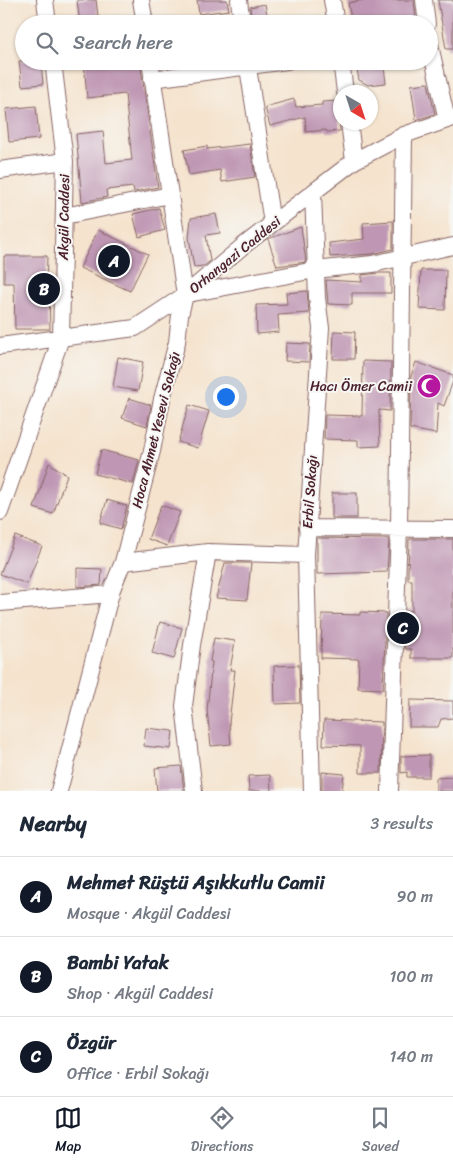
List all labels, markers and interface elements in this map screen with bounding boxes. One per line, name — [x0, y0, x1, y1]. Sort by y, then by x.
search box — [15, 15, 438, 70]
text: Search here — [73, 26, 173, 59]
icon: search — [33, 29, 61, 57]
north arrow — [333, 85, 378, 130]
street label: Akgül Caddesi — [51, 173, 77, 261]
street label: Orhangazi Caddesi — [183, 209, 288, 300]
pin: A — [98, 242, 130, 280]
pin: B — [28, 270, 60, 308]
street label: Hoca Ahmet Yesevi Sokağı — [124, 349, 188, 511]
mosque icon: Hacı Ömer Camii — [416, 373, 442, 399]
place label: Hacı Ömer Camii — [310, 374, 413, 399]
your location — [213, 384, 239, 410]
street label: Erbil Sokağı — [295, 454, 325, 530]
pin: C — [387, 609, 419, 647]
text: Nearby — [20, 805, 86, 843]
text: 3 results — [370, 809, 433, 838]
text: Mehmet Rüştü Aşıkkutlu Camii — [67, 866, 325, 899]
text: A — [31, 882, 41, 911]
text: 90 m — [397, 882, 433, 911]
text: Mosque · Akgül Caddesi — [67, 899, 231, 928]
text: Bambi Yatak — [67, 946, 169, 979]
text: B — [31, 962, 41, 991]
text: 100 m — [389, 962, 433, 991]
text: Shop · Akgül Caddesi — [67, 979, 213, 1008]
text: Özgür — [67, 1026, 116, 1059]
text: C — [31, 1042, 41, 1071]
text: 140 m — [390, 1042, 433, 1071]
text: Office · Erbil Sokağı — [67, 1059, 209, 1088]
tab: Map — [54, 1104, 82, 1159]
tab: Directions — [191, 1104, 253, 1159]
tab: Saved — [362, 1104, 399, 1159]

